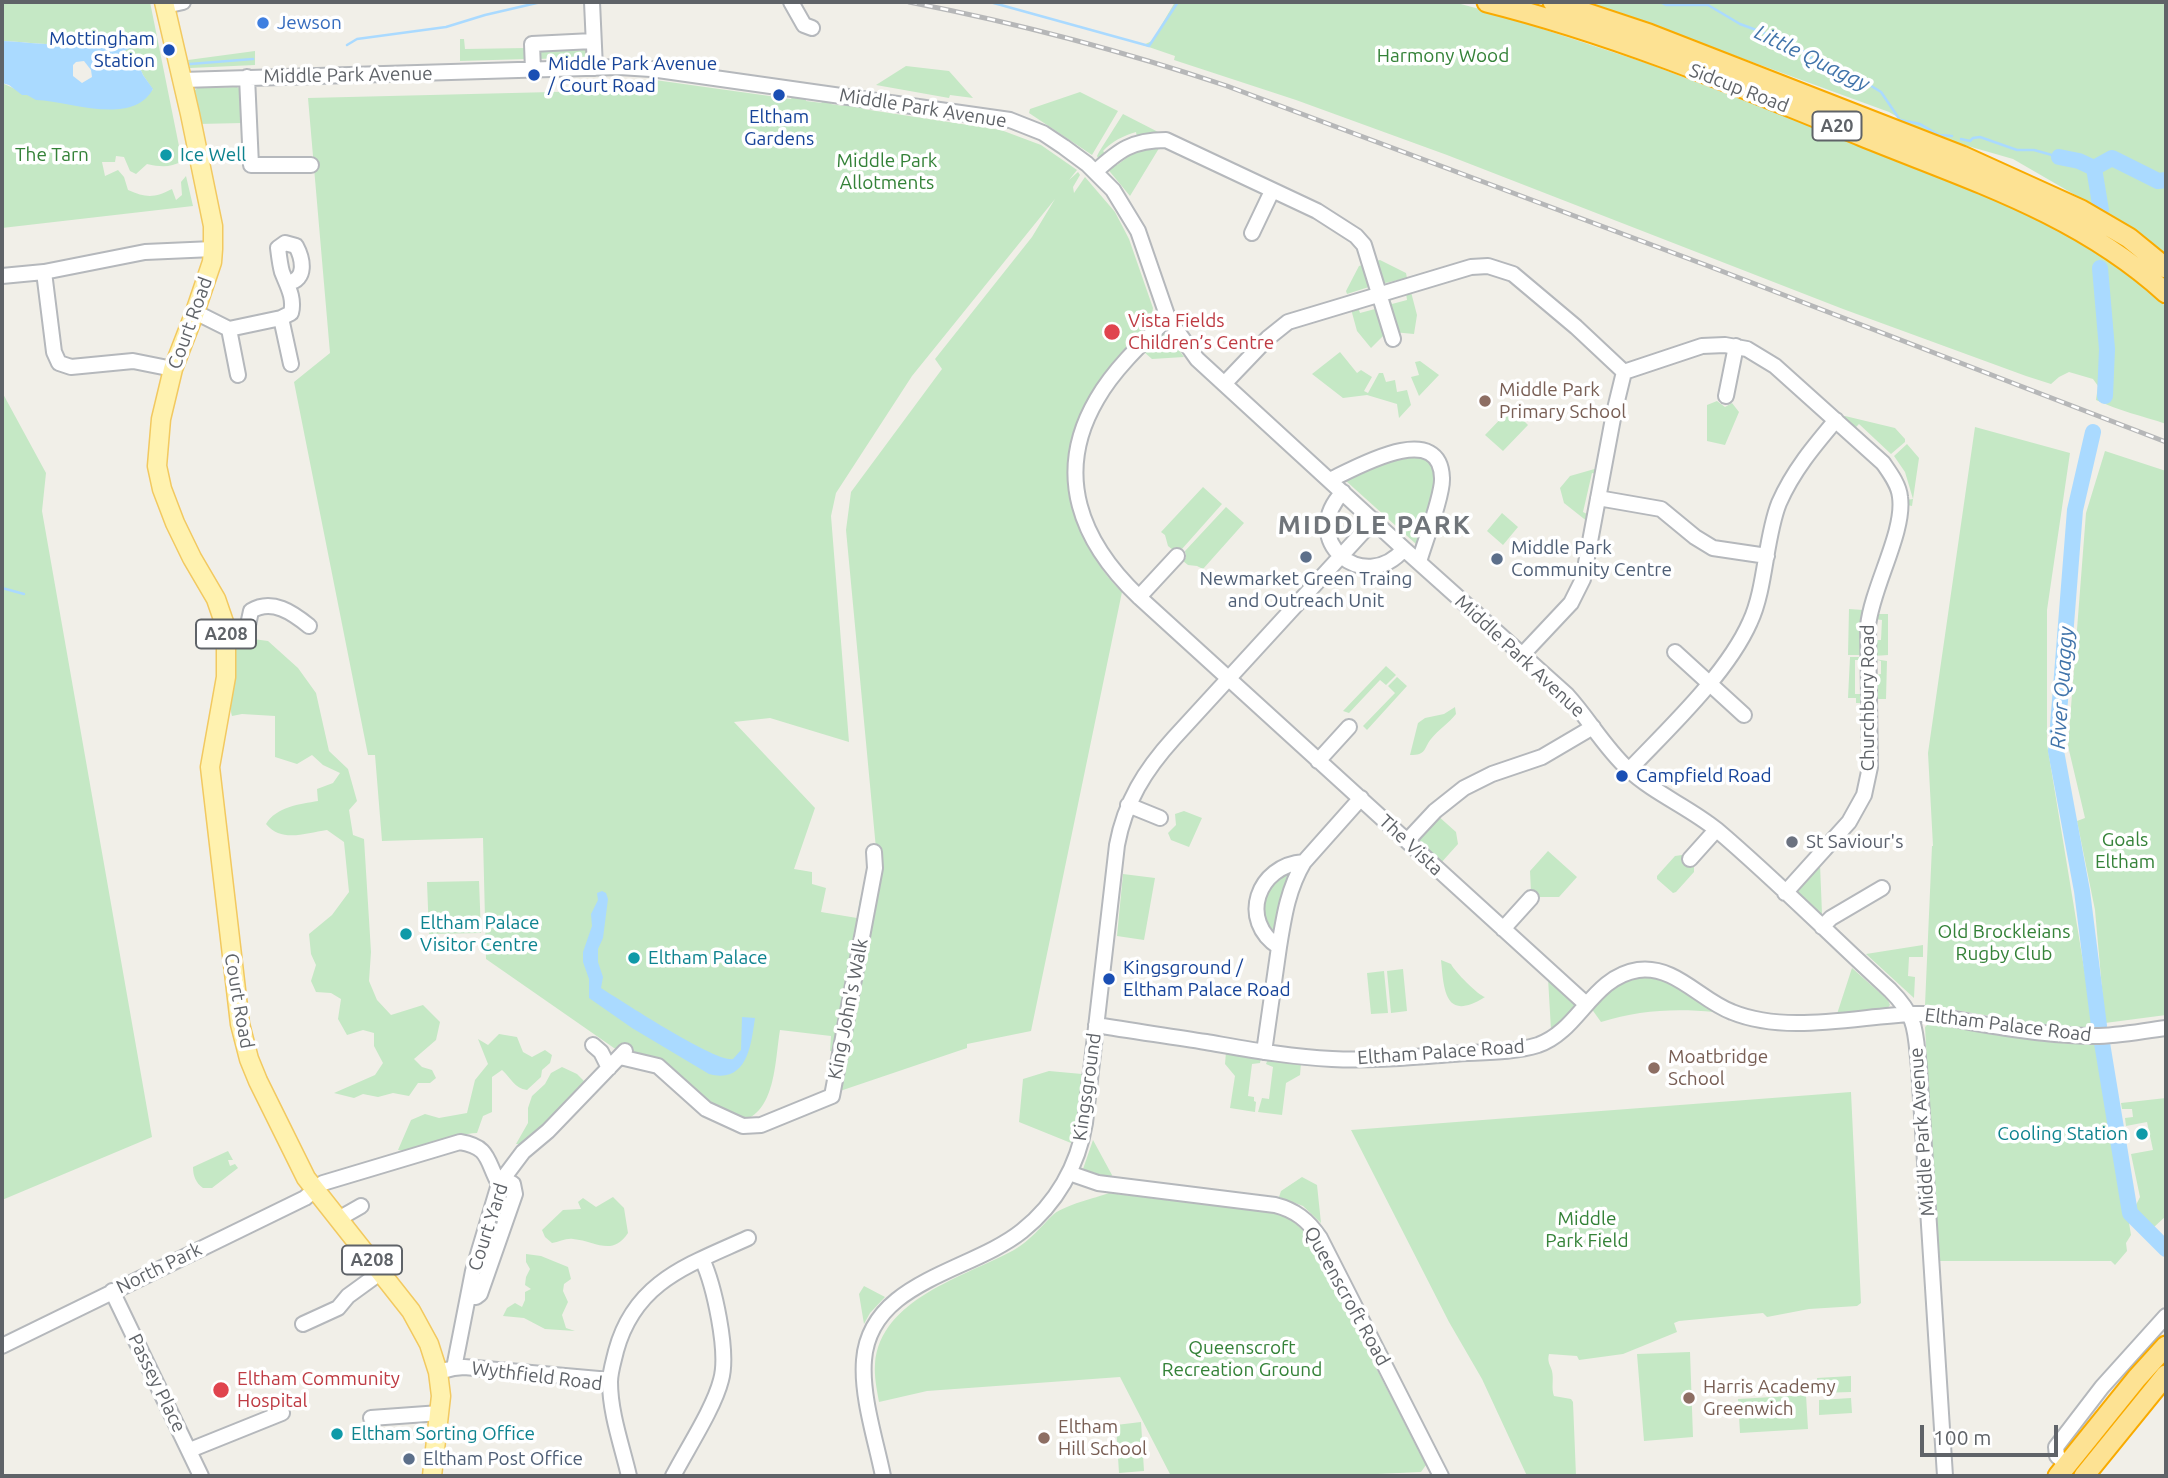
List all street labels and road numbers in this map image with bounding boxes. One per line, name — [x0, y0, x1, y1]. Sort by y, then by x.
street label: Sidcup Road — [1686, 59, 1792, 117]
street label: Middle Park Avenue — [263, 62, 433, 88]
street label: Middle Park Avenue — [838, 83, 1008, 133]
road number: A20 — [1812, 112, 1862, 140]
street label: Court Road — [163, 274, 217, 372]
street label: Middle Park Avenue — [1450, 590, 1590, 722]
road number: A208 — [196, 620, 256, 648]
street label: Churchbury Road — [1857, 624, 1879, 772]
street label: The Vista — [1374, 810, 1448, 880]
street label: King John's Walk — [823, 937, 873, 1081]
street label: Court Road — [219, 952, 259, 1050]
street label: Eltham Palace Road — [1923, 1003, 2093, 1047]
street label: Kingsground — [1068, 1032, 1106, 1142]
street label: Eltham Palace Road — [1357, 1035, 1525, 1069]
street label: Middle Park Avenue — [1905, 1047, 1939, 1217]
street label: Court Yard — [463, 1180, 513, 1274]
street label: Queenscroft Road — [1299, 1222, 1395, 1370]
street label: North Park — [113, 1238, 205, 1298]
road number: A208 — [342, 1246, 402, 1274]
street label: Passey Place — [123, 1330, 191, 1436]
street label: Wythfield Road — [470, 1357, 604, 1395]

